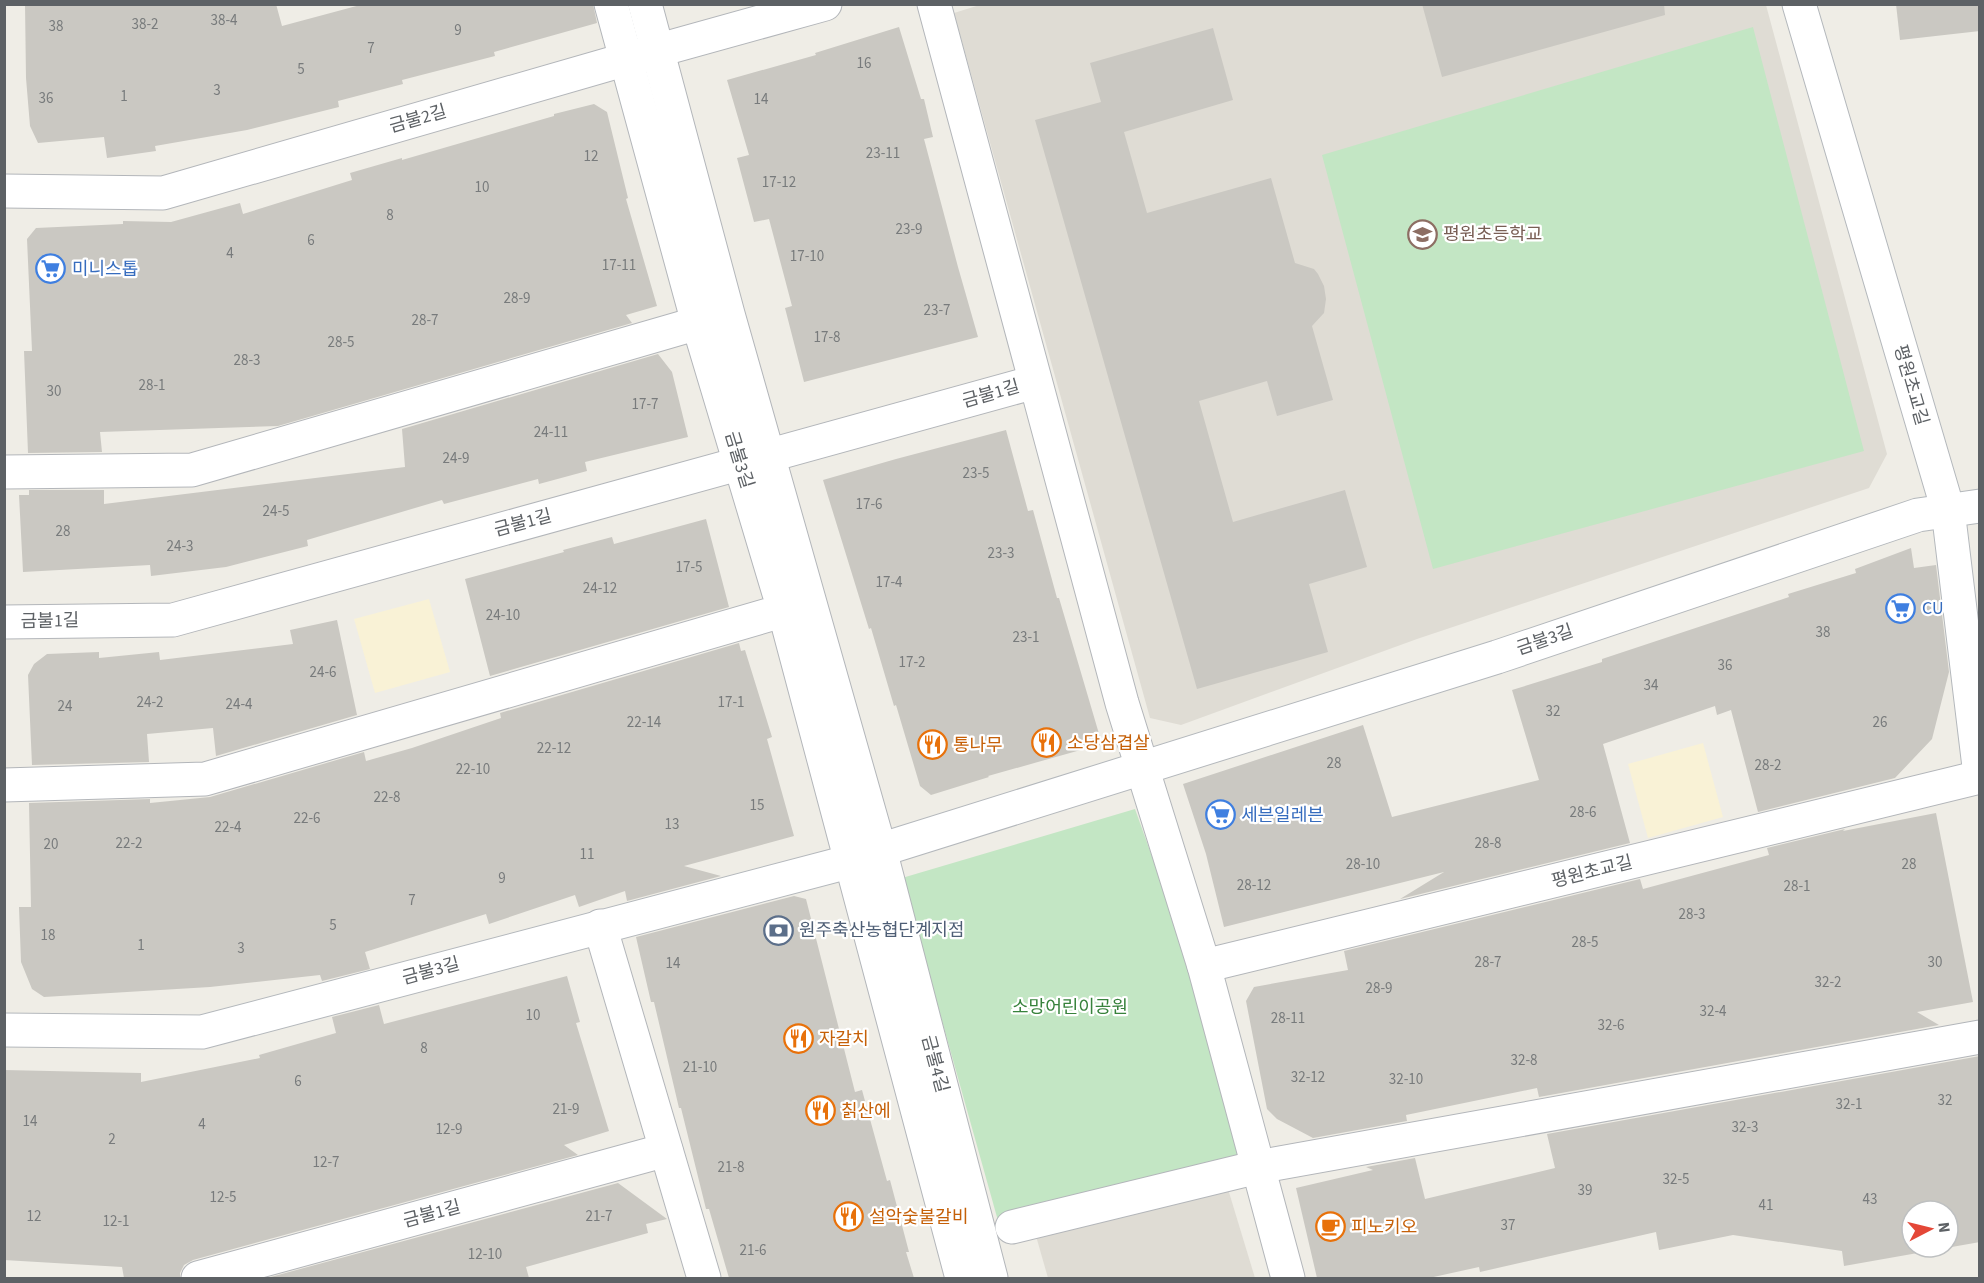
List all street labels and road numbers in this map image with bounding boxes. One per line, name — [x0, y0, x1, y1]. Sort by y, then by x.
street label: 금불2길 — [386, 99, 450, 139]
street label: 평원초교길 — [1888, 342, 1934, 428]
street label: 금불1길 — [959, 374, 1023, 414]
street label: 금불3길 — [718, 428, 760, 492]
street label: 금불1길 — [491, 503, 555, 543]
street label: 금불1길 — [20, 608, 80, 634]
street label: 금불3길 — [1513, 619, 1577, 661]
street label: 평원초교길 — [1549, 850, 1635, 894]
street label: 금불3길 — [399, 951, 463, 991]
street label: 금불4길 — [915, 1032, 955, 1096]
street label: 금불1길 — [400, 1194, 464, 1234]

